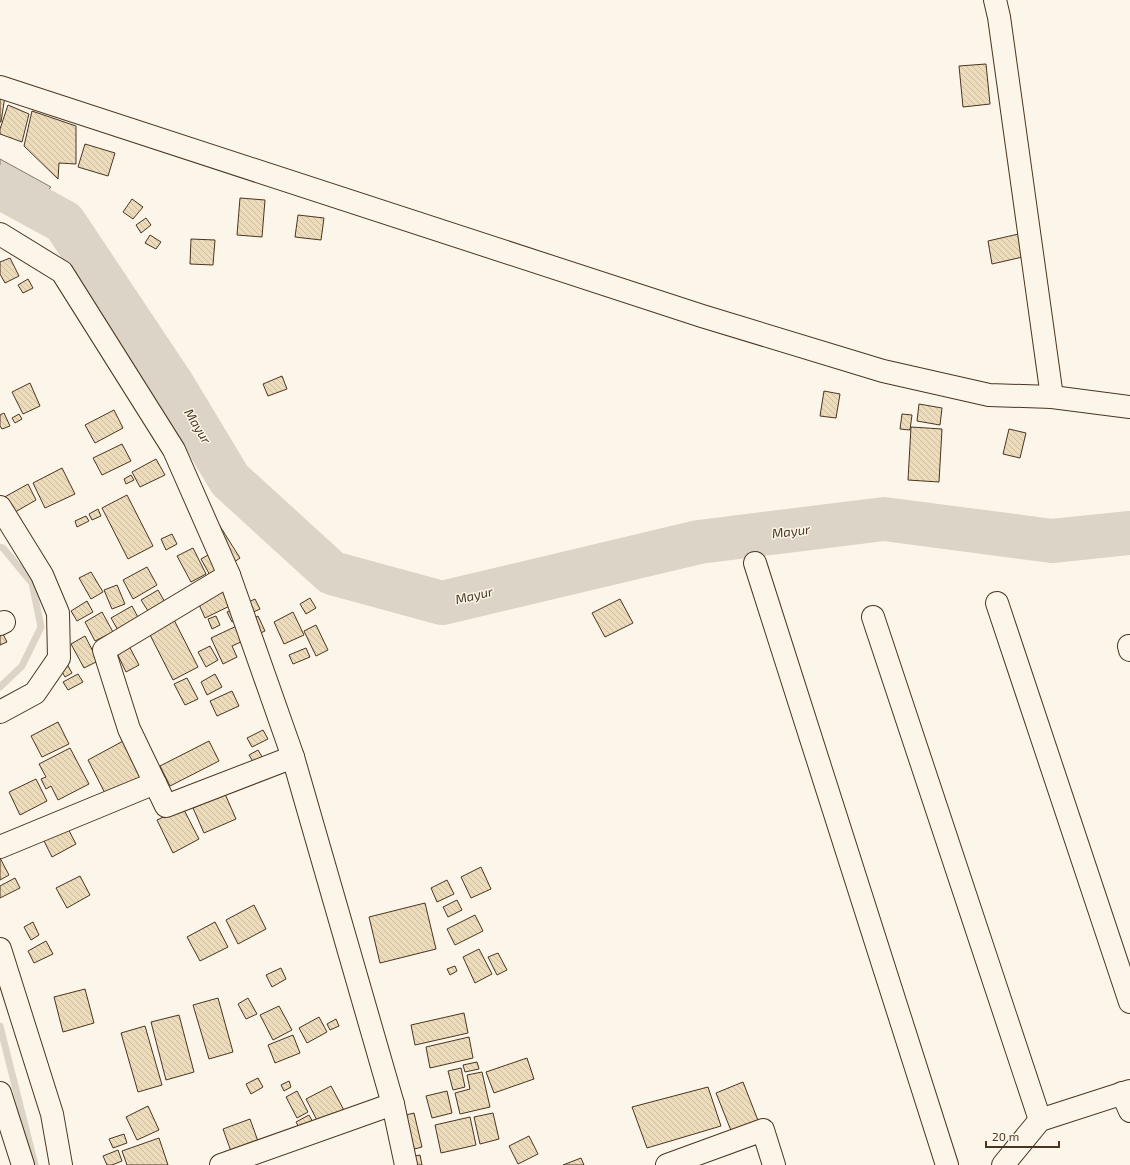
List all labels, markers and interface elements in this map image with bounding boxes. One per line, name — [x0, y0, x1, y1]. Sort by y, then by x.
water label: Mayur — [181, 405, 215, 447]
water label: Mayur — [771, 521, 812, 541]
water label: Mayur — [453, 583, 495, 607]
scale bar — [986, 1123, 1059, 1149]
text: 20 m — [992, 1129, 1019, 1143]

